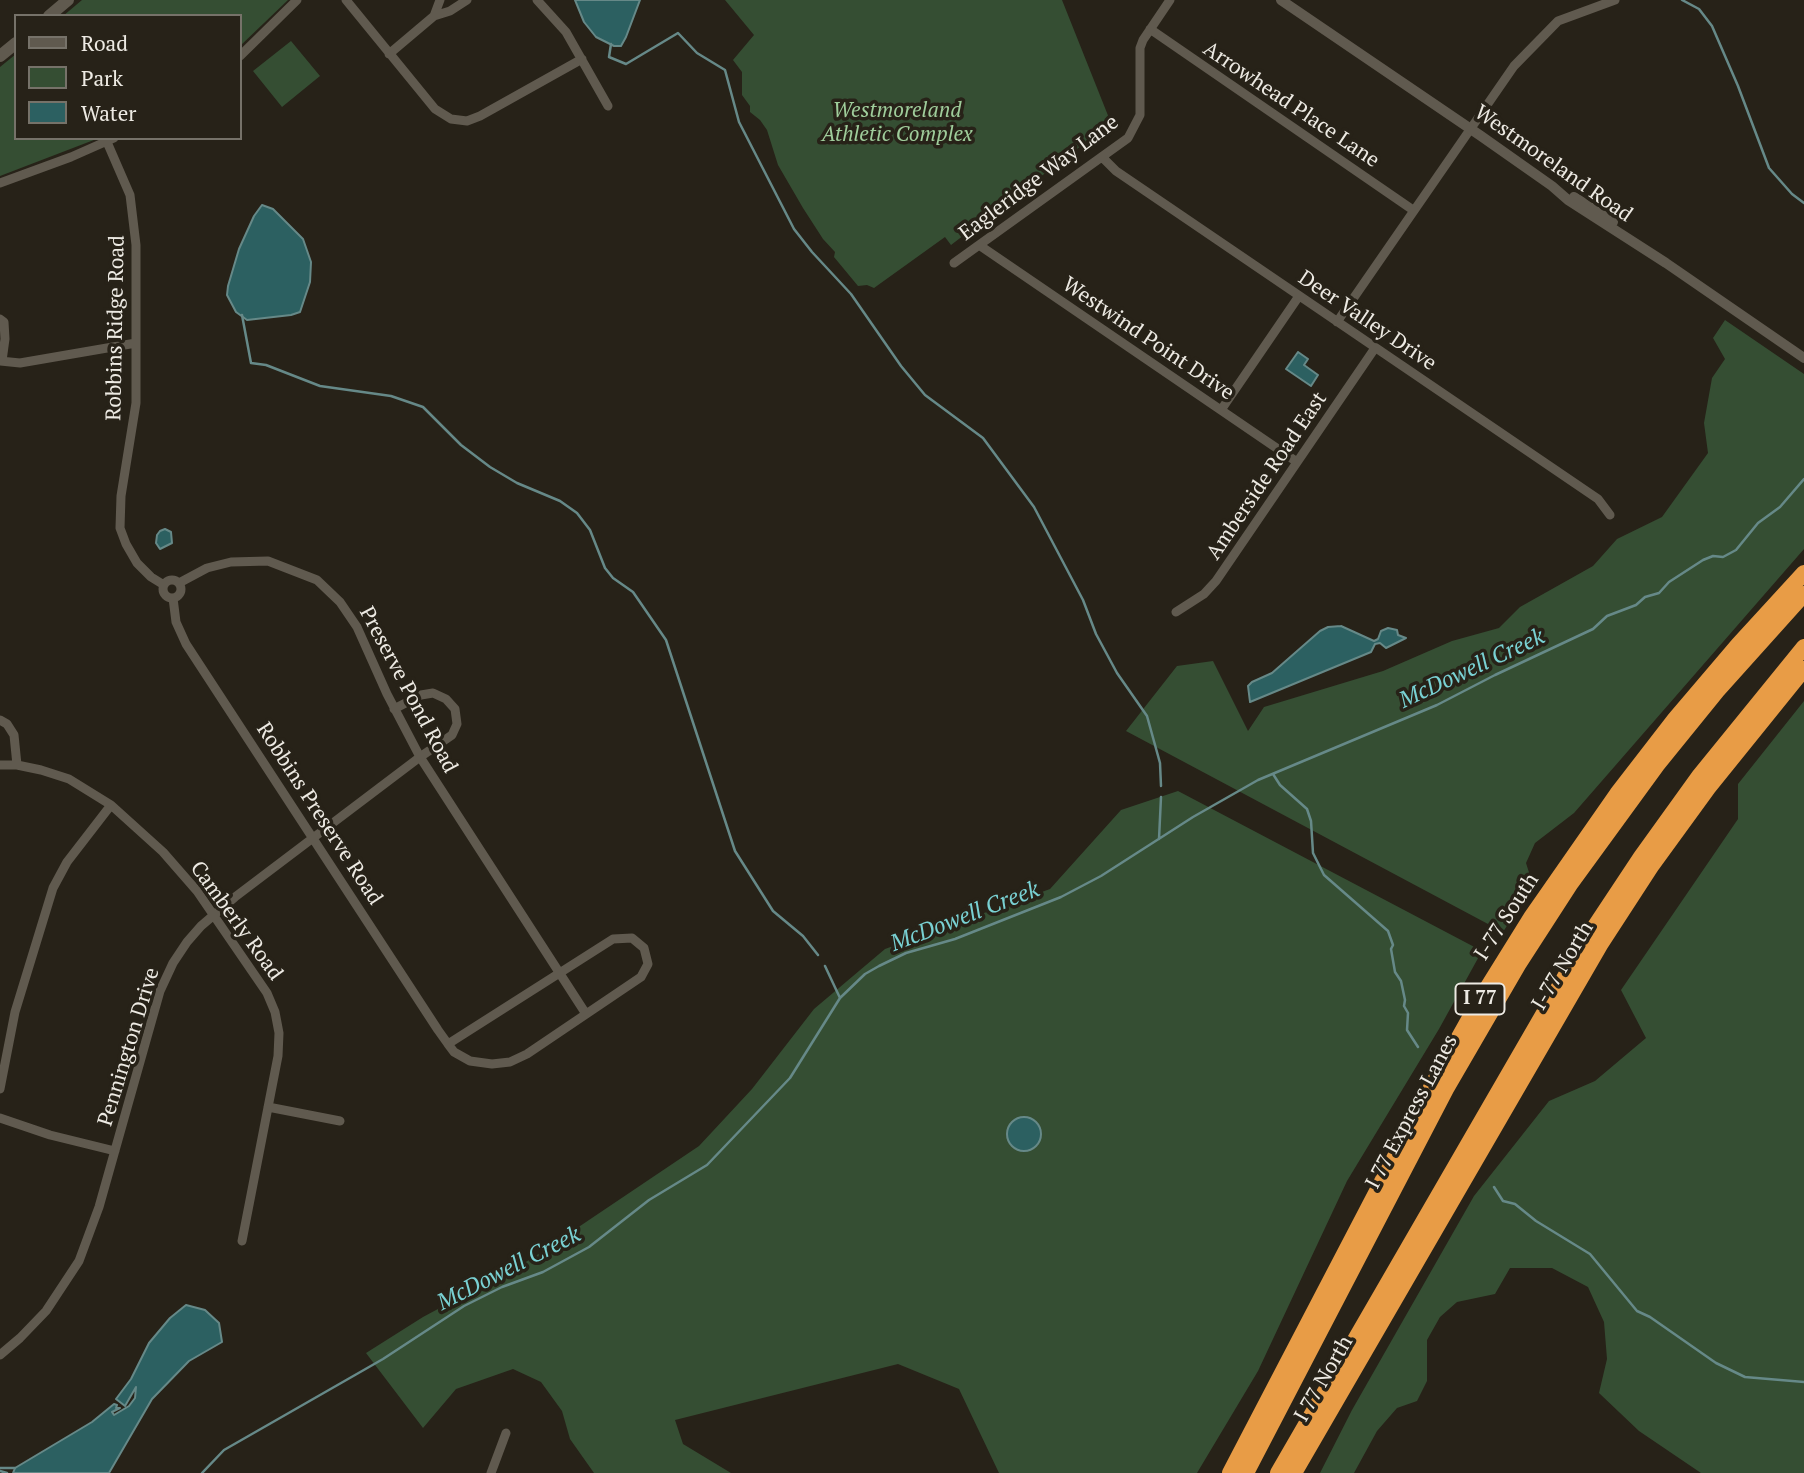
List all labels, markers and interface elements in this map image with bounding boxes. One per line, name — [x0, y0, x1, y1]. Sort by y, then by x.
legend — [14, 14, 242, 140]
text: Road — [81, 29, 128, 57]
street label: Arrowhead Place Lane — [1198, 37, 1384, 173]
text: Park — [81, 64, 123, 92]
park label: Westmoreland Athletic Complex — [821, 98, 973, 148]
text: Water — [81, 99, 136, 127]
street label: Westmoreland Road — [1469, 100, 1637, 228]
street label: Eagleridge Way Lane — [954, 110, 1124, 246]
street label: Robbins Ridge Road — [102, 235, 130, 421]
street label: Deer Valley Drive — [1293, 266, 1441, 376]
street label: Westwind Point Drive — [1057, 272, 1239, 406]
street label: Amberside Road East — [1201, 387, 1333, 565]
street label: Preserve Pond Road — [354, 603, 462, 777]
water label: McDowell Creek — [1395, 623, 1549, 715]
street label: Robbins Preserve Road — [251, 718, 387, 910]
street label: Camberly Road — [184, 856, 288, 986]
street label: I-77 South — [1470, 869, 1544, 965]
water label: McDowell Creek — [887, 876, 1043, 958]
street label: I-77 North — [1527, 917, 1599, 1015]
street label: Pennington Drive — [93, 965, 165, 1129]
road number: I 77 — [1456, 984, 1504, 1015]
street label: I 77 Express Lanes — [1361, 1031, 1463, 1193]
water label: McDowell Creek — [433, 1221, 585, 1317]
street label: I 77 North — [1289, 1331, 1359, 1427]

